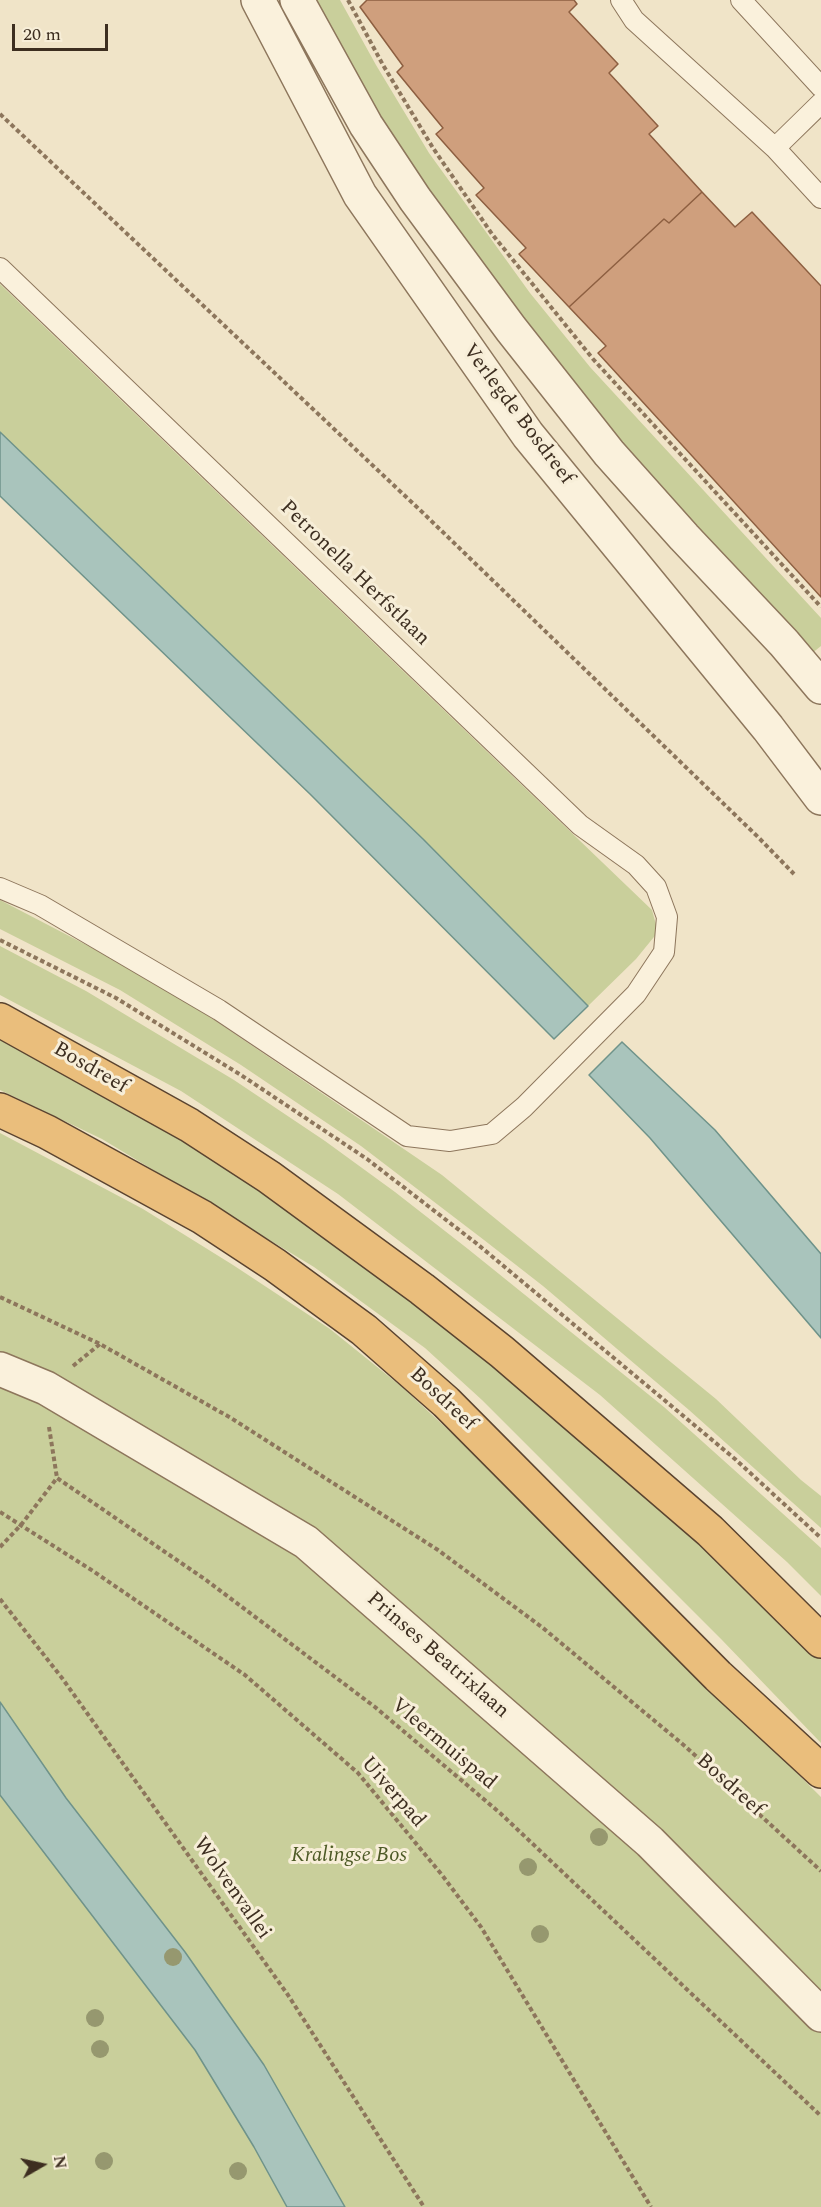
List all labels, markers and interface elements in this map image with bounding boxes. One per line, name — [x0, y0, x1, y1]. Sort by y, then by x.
scale bar — [15, 12, 111, 50]
text: 20 m — [23, 21, 61, 48]
street label: Verlegde Bosdreef — [456, 340, 578, 490]
street label: Petronella Herfstlaan — [274, 496, 434, 652]
street label: Bosdreef — [48, 1038, 132, 1100]
street label: Bosdreef — [403, 1363, 481, 1437]
street label: Prinses Beatrixlaan — [361, 1587, 513, 1725]
street label: Vleermuispad — [385, 1694, 501, 1796]
street label: Bosdreef — [690, 1749, 768, 1823]
street label: Uiverpad — [354, 1752, 430, 1834]
street label: Wolvenvallei — [186, 1833, 276, 1945]
park label: Kralingse Bos — [291, 1844, 407, 1870]
north arrow — [12, 2135, 72, 2195]
text: N — [47, 2154, 73, 2171]

